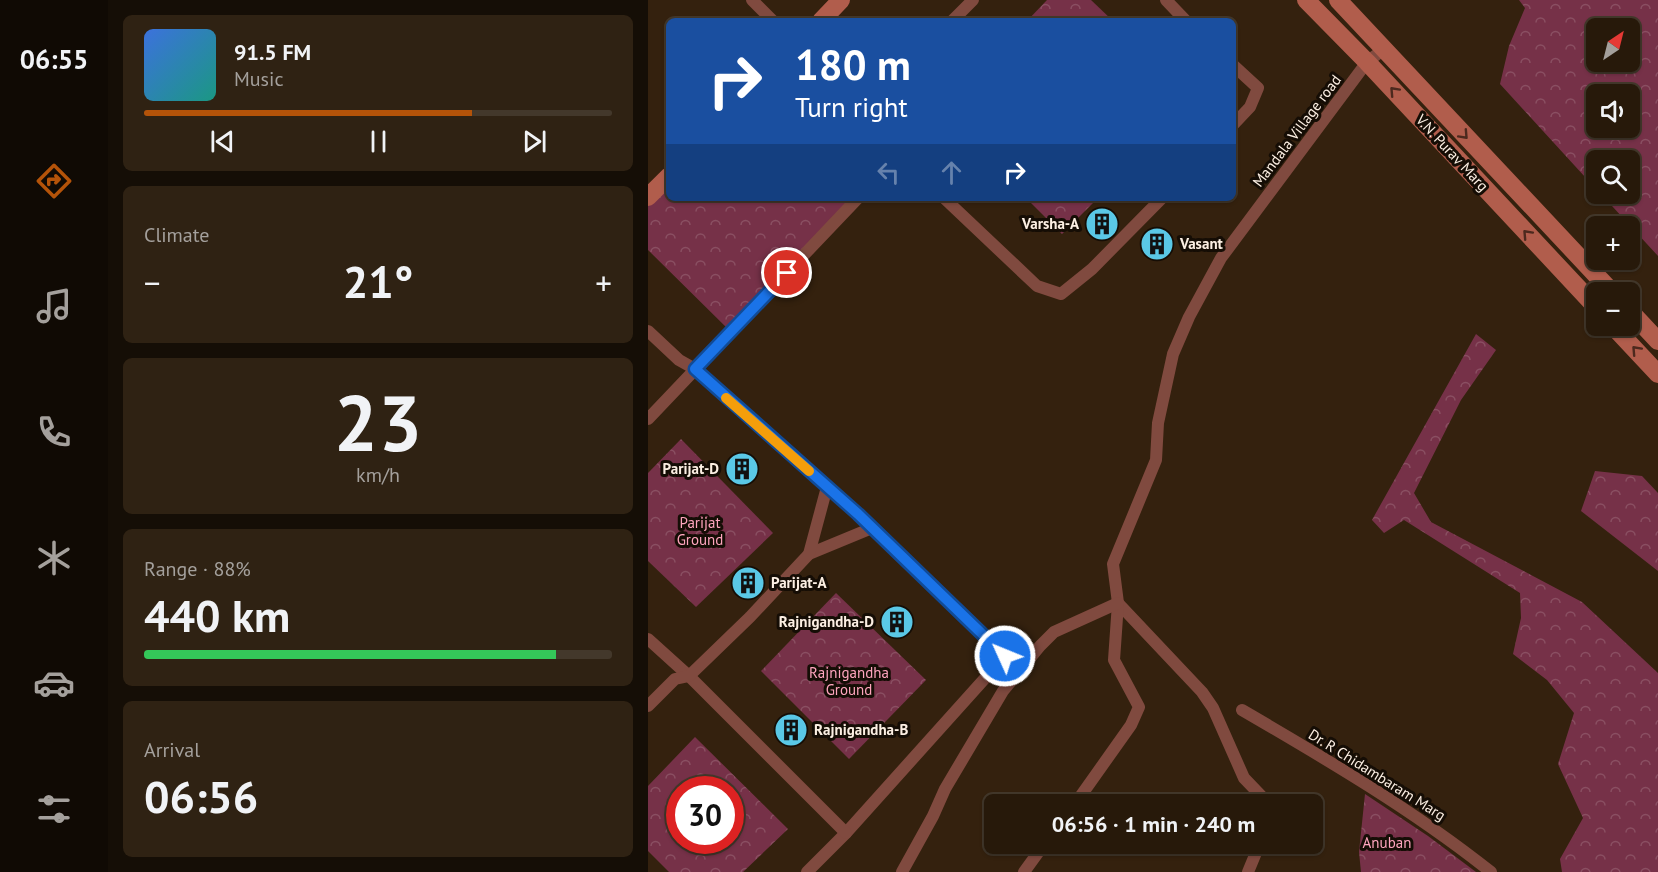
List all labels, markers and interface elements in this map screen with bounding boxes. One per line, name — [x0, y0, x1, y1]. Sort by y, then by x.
north arrow — [1586, 18, 1640, 72]
map controls — [1586, 18, 1640, 336]
text: 180 m — [795, 37, 911, 92]
text: 91.5 FM — [234, 38, 311, 66]
text: 06:55 — [20, 42, 88, 76]
icon: right — [696, 42, 774, 120]
text: Music — [234, 66, 283, 92]
street label: Mandala Village road — [1248, 71, 1345, 191]
button: sound — [1586, 84, 1640, 138]
one-way arrow — [1391, 87, 1402, 98]
text: Turn right — [795, 90, 908, 124]
street label: V.N. Purav Marg — [1411, 110, 1493, 195]
icon: previous — [206, 125, 239, 158]
icon: pause — [362, 125, 395, 158]
icon: next — [518, 125, 551, 158]
one-way arrow — [1457, 128, 1468, 138]
button: search — [1586, 150, 1640, 204]
icon: left — [872, 156, 905, 189]
icon: ahead — [935, 156, 968, 189]
icon: right — [998, 156, 1031, 189]
icon: directions — [33, 160, 75, 202]
building icon: Varsha-A — [1084, 206, 1120, 242]
place label: Varsha-A — [1021, 214, 1080, 233]
button: + — [1586, 216, 1640, 270]
text: Climate — [144, 222, 210, 248]
building icon: Vasant — [1139, 226, 1175, 262]
one-way arrow — [1524, 230, 1535, 241]
place label: Vasant — [1179, 234, 1224, 253]
pin — [761, 247, 812, 298]
text: 21° — [343, 252, 413, 310]
icon: arrive — [770, 256, 803, 289]
text: − — [144, 261, 161, 304]
text: + — [595, 261, 612, 304]
button: − — [1586, 282, 1640, 336]
icon: music — [33, 285, 75, 327]
one-way arrow — [1632, 346, 1643, 357]
text: 23 — [334, 372, 422, 473]
icon: phone — [33, 411, 75, 453]
building icon: Parijat-D — [724, 451, 760, 487]
place label: Parijat-D — [663, 459, 719, 478]
text: km/h — [356, 462, 400, 488]
park label: Parijat Ground — [677, 513, 723, 549]
icon: climate — [33, 537, 75, 579]
text: Range · 88% — [144, 556, 251, 582]
building icon: Parijat-A — [730, 565, 766, 601]
place label: Parijat-A — [771, 573, 827, 592]
text: 440 km — [144, 586, 290, 644]
building icon: Rajnigandha-D — [879, 604, 915, 640]
place label: Rajnigandha-D — [779, 612, 874, 631]
position arrow — [973, 624, 1037, 688]
icon: car — [33, 662, 75, 704]
park label: Rajnigandha Ground — [809, 663, 889, 699]
building icon: Rajnigandha-B — [773, 712, 809, 748]
place label: Rajnigandha-B — [814, 720, 908, 739]
street label: Dr. R Chidambaram Marg — [1305, 725, 1449, 825]
text: Arrival — [144, 737, 200, 763]
text: 06:56 — [144, 767, 258, 825]
speed limit sign: 30 — [666, 776, 744, 854]
icon: filters — [33, 788, 75, 830]
text: 06:56 · 1 min · 240 m — [1052, 810, 1255, 838]
park label: Anuban — [1363, 833, 1411, 852]

